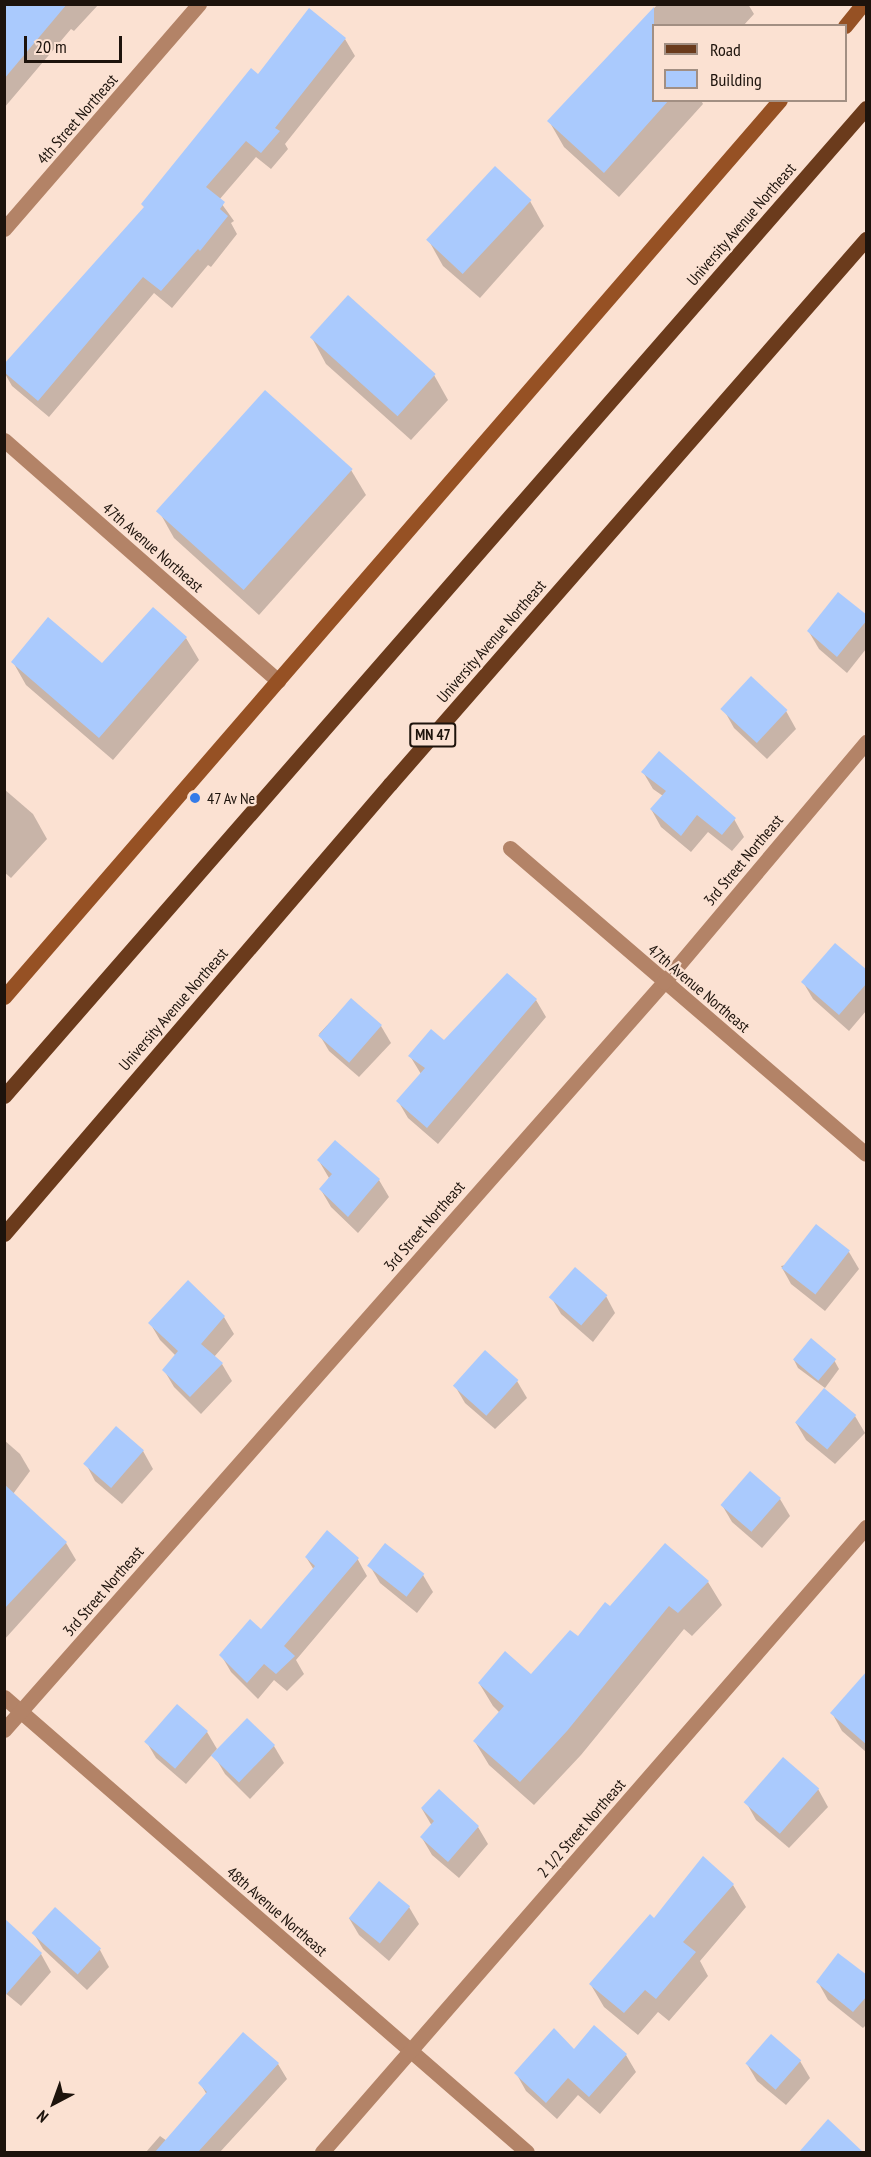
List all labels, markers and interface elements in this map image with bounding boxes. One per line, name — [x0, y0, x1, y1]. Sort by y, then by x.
scale bar — [27, 24, 124, 62]
legend — [652, 24, 847, 102]
text: 20 m — [35, 35, 67, 58]
text: Road — [710, 38, 741, 61]
text: Building — [710, 68, 762, 91]
street label: 4th Street Northeast — [33, 70, 121, 168]
street label: University Avenue Northeast — [682, 158, 800, 290]
street label: 47th Avenue Northeast — [99, 498, 207, 596]
street label: University Avenue Northeast — [432, 575, 550, 707]
road number: MN 47 — [409, 723, 457, 747]
place label: 47 Av Ne — [207, 788, 257, 808]
marker: 47 Av Ne — [188, 791, 202, 805]
street label: 3rd Street Northeast — [699, 811, 787, 909]
street label: 47th Avenue Northeast — [644, 940, 754, 1036]
street label: University Avenue Northeast — [114, 943, 232, 1075]
street label: 3rd Street Northeast — [380, 1177, 468, 1275]
street label: 3rd Street Northeast — [59, 1542, 147, 1640]
street label: 2 1/2 Street Northeast — [533, 1775, 629, 1881]
street label: 48th Avenue Northeast — [223, 1862, 331, 1960]
north arrow — [24, 2073, 84, 2133]
text: N — [32, 2106, 52, 2127]

